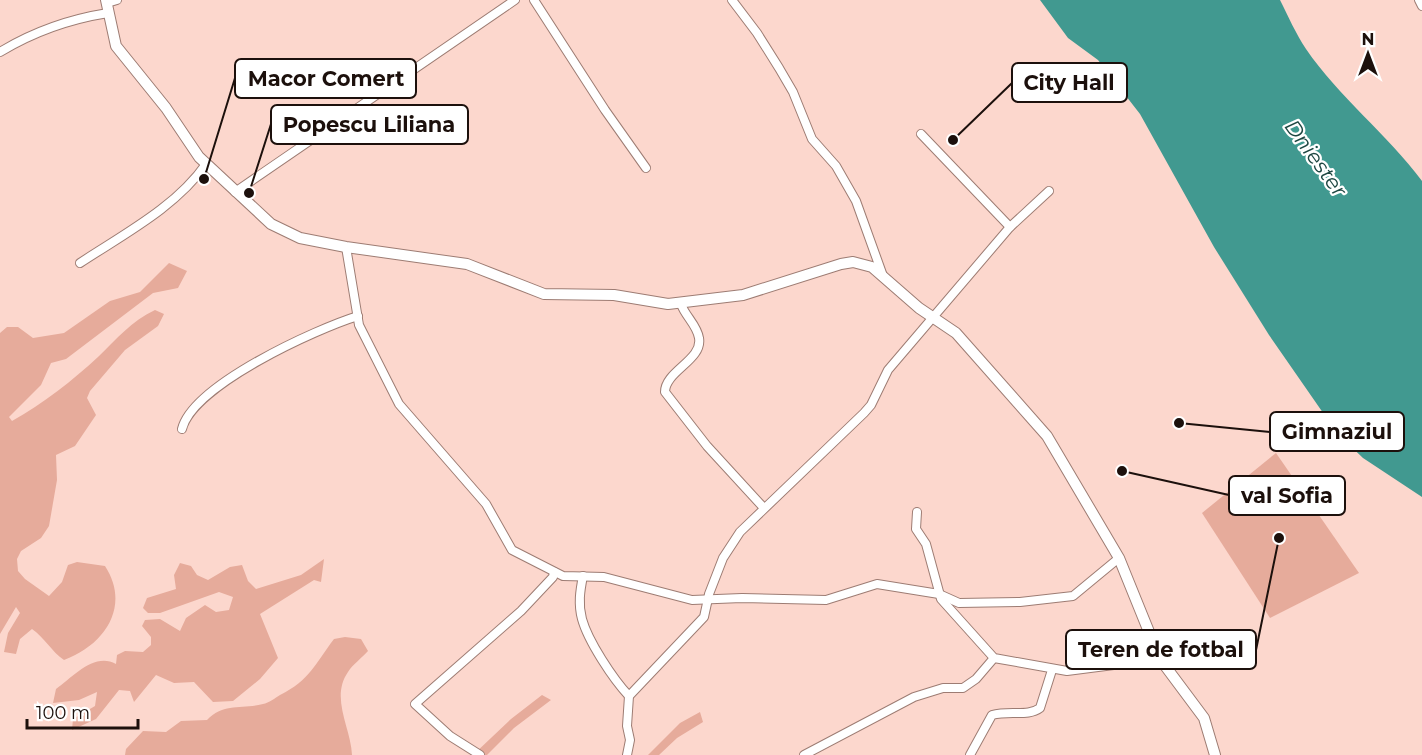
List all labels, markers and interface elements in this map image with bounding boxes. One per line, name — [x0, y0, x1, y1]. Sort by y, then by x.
north arrow — [1338, 24, 1398, 84]
text: N — [1362, 30, 1374, 49]
callout: Macor Comert — [235, 59, 416, 98]
callout: City Hall — [1012, 63, 1127, 102]
text: Macor Comert — [248, 66, 404, 91]
text: City Hall — [1023, 70, 1115, 95]
callout: Popescu Liliana — [271, 105, 468, 144]
text: Popescu Liliana — [283, 112, 455, 137]
water label: Dniester — [1280, 114, 1353, 202]
callout: Gimnaziul — [1270, 412, 1404, 451]
text: Gimnaziul — [1282, 419, 1392, 444]
callout: val Sofia — [1229, 476, 1345, 515]
text: val Sofia — [1240, 483, 1333, 508]
callout: Teren de fotbal — [1066, 630, 1256, 669]
text: Teren de fotbal — [1078, 637, 1244, 662]
scale bar — [27, 692, 138, 730]
text: 100 m — [36, 702, 90, 724]

